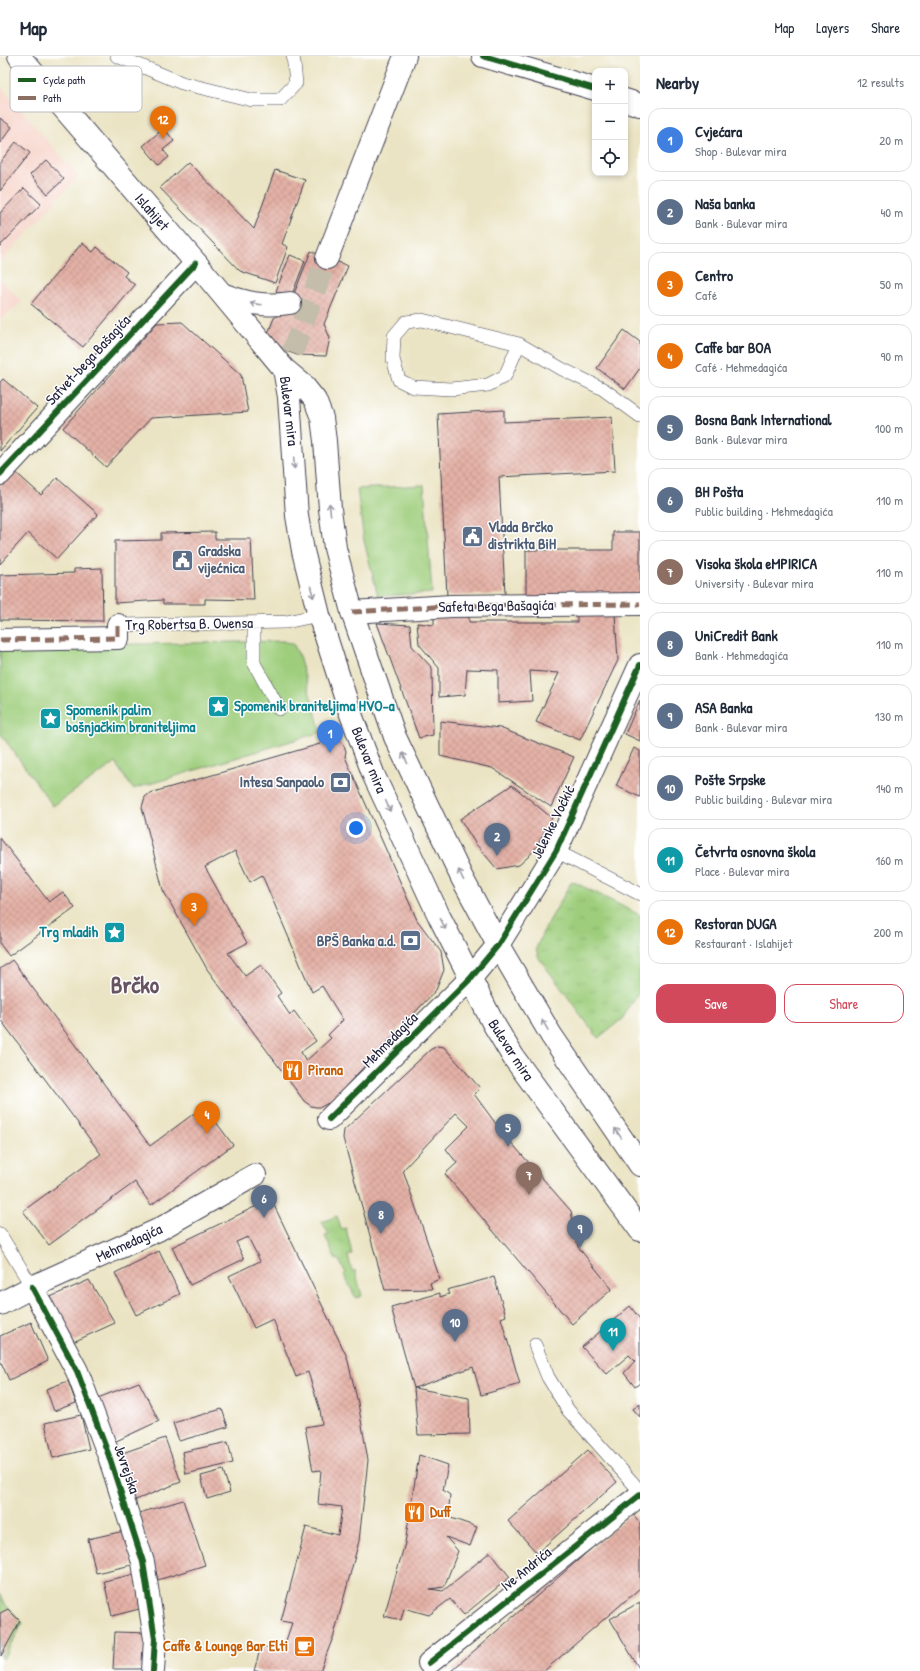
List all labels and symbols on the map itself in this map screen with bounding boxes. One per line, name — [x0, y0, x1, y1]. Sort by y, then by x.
legend — [10, 66, 142, 112]
text: Cycle path — [43, 73, 86, 87]
text: Path — [43, 91, 61, 105]
pin: 12 — [150, 106, 176, 139]
street label: Islahijet — [130, 188, 175, 236]
one-way arrow — [250, 300, 263, 308]
street label: Safvet-bega Bašagića — [40, 310, 135, 409]
street label: Bulevar mira — [275, 375, 304, 447]
one-way arrow — [291, 456, 298, 469]
one-way arrow — [326, 503, 334, 516]
place label: Vlada Brčko distrikta BiH — [488, 516, 556, 554]
public building icon: Vlada Brčko distrikta BiH — [460, 523, 486, 549]
place label: Gradska vijećnica — [197, 540, 245, 578]
public building icon: Gradska vijećnica — [170, 547, 196, 573]
one-way arrow — [309, 585, 317, 598]
street label: Safeta Bega Bašagića — [438, 594, 554, 617]
street label: Trg Robertsa B. Owensa — [125, 612, 253, 635]
place icon: Spomenik braniteljima HVO-a — [205, 693, 231, 719]
place label: Spomenik braniteljima HVO-a — [234, 695, 395, 717]
place label: Spomenik palim bošnjačkim braniteljima — [66, 699, 195, 737]
place icon: Spomenik palim bošnjačkim braniteljima — [38, 706, 64, 732]
pin: 1 — [317, 720, 343, 753]
street label: Bulevar mira — [347, 723, 392, 796]
one-way arrow — [401, 752, 408, 764]
bank icon: Intesa Sanpaolo — [327, 769, 353, 795]
place label: Intesa Sanpaolo — [240, 771, 324, 793]
street label: Jelenke Voćkić — [526, 781, 580, 862]
one-way arrow — [385, 800, 392, 812]
your location — [346, 818, 366, 838]
pin: 2 — [484, 823, 510, 856]
one-way arrow — [457, 869, 464, 881]
pin: 3 — [181, 893, 207, 926]
one-way arrow — [440, 918, 447, 930]
place icon: Trg mladih — [101, 919, 127, 945]
place label: Trg mladih — [38, 921, 99, 943]
bank icon: BPŠ Banka a.d. — [398, 928, 424, 954]
place label: BPŠ Banka a.d. — [317, 930, 396, 951]
district label: Brčko — [111, 969, 160, 1000]
street label: Mehmedagića — [357, 1007, 422, 1072]
street label: Bulevar mira — [484, 1015, 539, 1085]
one-way arrow — [541, 1020, 549, 1031]
restaurant icon: Pirana — [279, 1057, 305, 1083]
place label: Pirana — [308, 1059, 343, 1080]
pin: 4 — [194, 1101, 220, 1134]
pin: 5 — [495, 1114, 521, 1147]
one-way arrow — [614, 1127, 622, 1138]
pin: 7 — [516, 1162, 542, 1195]
pin: 6 — [251, 1185, 277, 1218]
pin: 8 — [368, 1201, 394, 1234]
pin: 9 — [567, 1215, 593, 1248]
street label: Mehmedagića — [92, 1218, 165, 1267]
pin: 10 — [442, 1309, 468, 1342]
pin: 11 — [600, 1318, 626, 1351]
street label: Jevrejska — [109, 1441, 146, 1496]
restaurant icon: Duff — [401, 1499, 427, 1525]
place label: Duff — [430, 1501, 452, 1522]
street label: Ive Andrića — [496, 1542, 556, 1596]
cafe icon: Caffe & Lounge Bar Elti — [291, 1633, 317, 1659]
place label: Caffe & Lounge Bar Elti — [163, 1635, 288, 1657]

